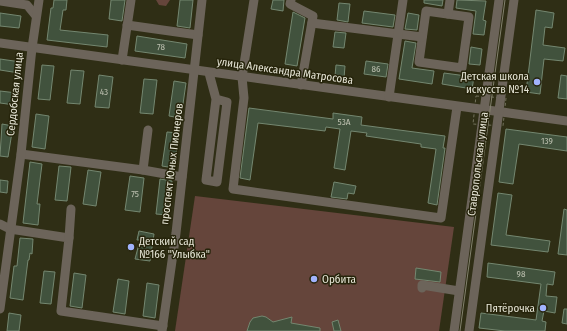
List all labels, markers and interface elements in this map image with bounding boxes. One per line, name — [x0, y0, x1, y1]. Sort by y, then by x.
house number: 78 — [157, 42, 165, 52]
street label: Сердобская улица — [4, 51, 26, 137]
street label: улица Александра Матросова — [216, 55, 354, 87]
house number: 86 — [372, 64, 381, 74]
place label: Детская школа искусств №14 — [460, 70, 530, 96]
marker: Детская школа искусств №14 — [532, 77, 542, 87]
house number: 43 — [100, 87, 108, 97]
street label: проспект Юных Пионеров — [158, 103, 186, 225]
street label: Ставропольская улица — [465, 111, 491, 217]
house number: 53А — [338, 117, 351, 127]
house number: 139 — [541, 136, 553, 146]
house number: 75 — [131, 189, 139, 199]
place label: Детский сад №166 "Улыбка" — [138, 235, 210, 261]
marker: Детский сад №166 "Улыбка" — [126, 242, 136, 252]
house number: 98 — [517, 269, 526, 279]
place label: Орбита — [322, 273, 356, 286]
marker: Орбита — [309, 274, 319, 284]
place label: Пятёрочка — [486, 302, 535, 315]
marker: Пятёрочка — [538, 303, 548, 313]

